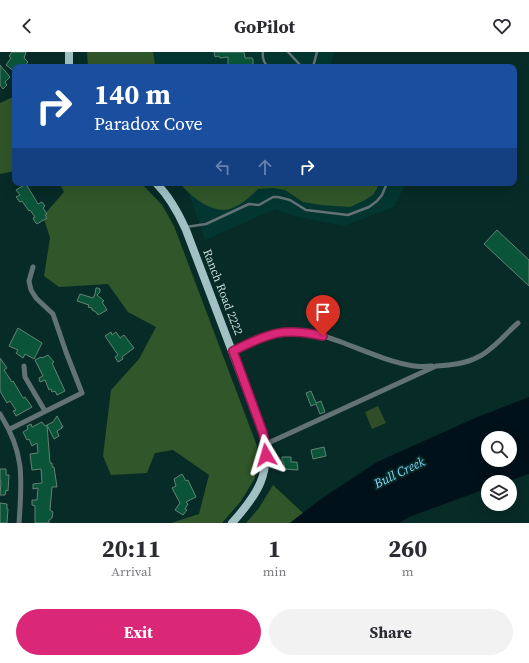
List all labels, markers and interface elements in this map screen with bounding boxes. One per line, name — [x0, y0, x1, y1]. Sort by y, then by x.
text: GoPilot — [234, 14, 295, 39]
icon: back — [16, 15, 38, 37]
icon: heart — [491, 15, 513, 37]
text: 140 m — [94, 75, 171, 113]
icon: right — [28, 80, 80, 132]
text: Paradox Cove — [94, 111, 203, 136]
icon: left — [212, 156, 234, 178]
icon: ahead — [254, 156, 276, 178]
icon: right — [296, 156, 318, 178]
street label: Ranch Road 2222 — [199, 247, 247, 337]
pin — [306, 295, 340, 336]
icon: arrive — [312, 301, 334, 323]
map controls — [481, 431, 517, 511]
button: search — [481, 431, 517, 467]
position arrow — [245, 434, 287, 476]
water label: Bull Creek — [370, 453, 428, 492]
button: layers — [481, 475, 517, 511]
text: 20:11 — [102, 532, 161, 565]
text: 1 — [268, 532, 281, 565]
text: 260 — [388, 532, 427, 565]
text: Arrival — [111, 563, 152, 580]
text: min — [263, 563, 286, 580]
text: m — [402, 563, 414, 580]
button: Exit — [16, 609, 261, 655]
button: Share — [269, 609, 513, 655]

